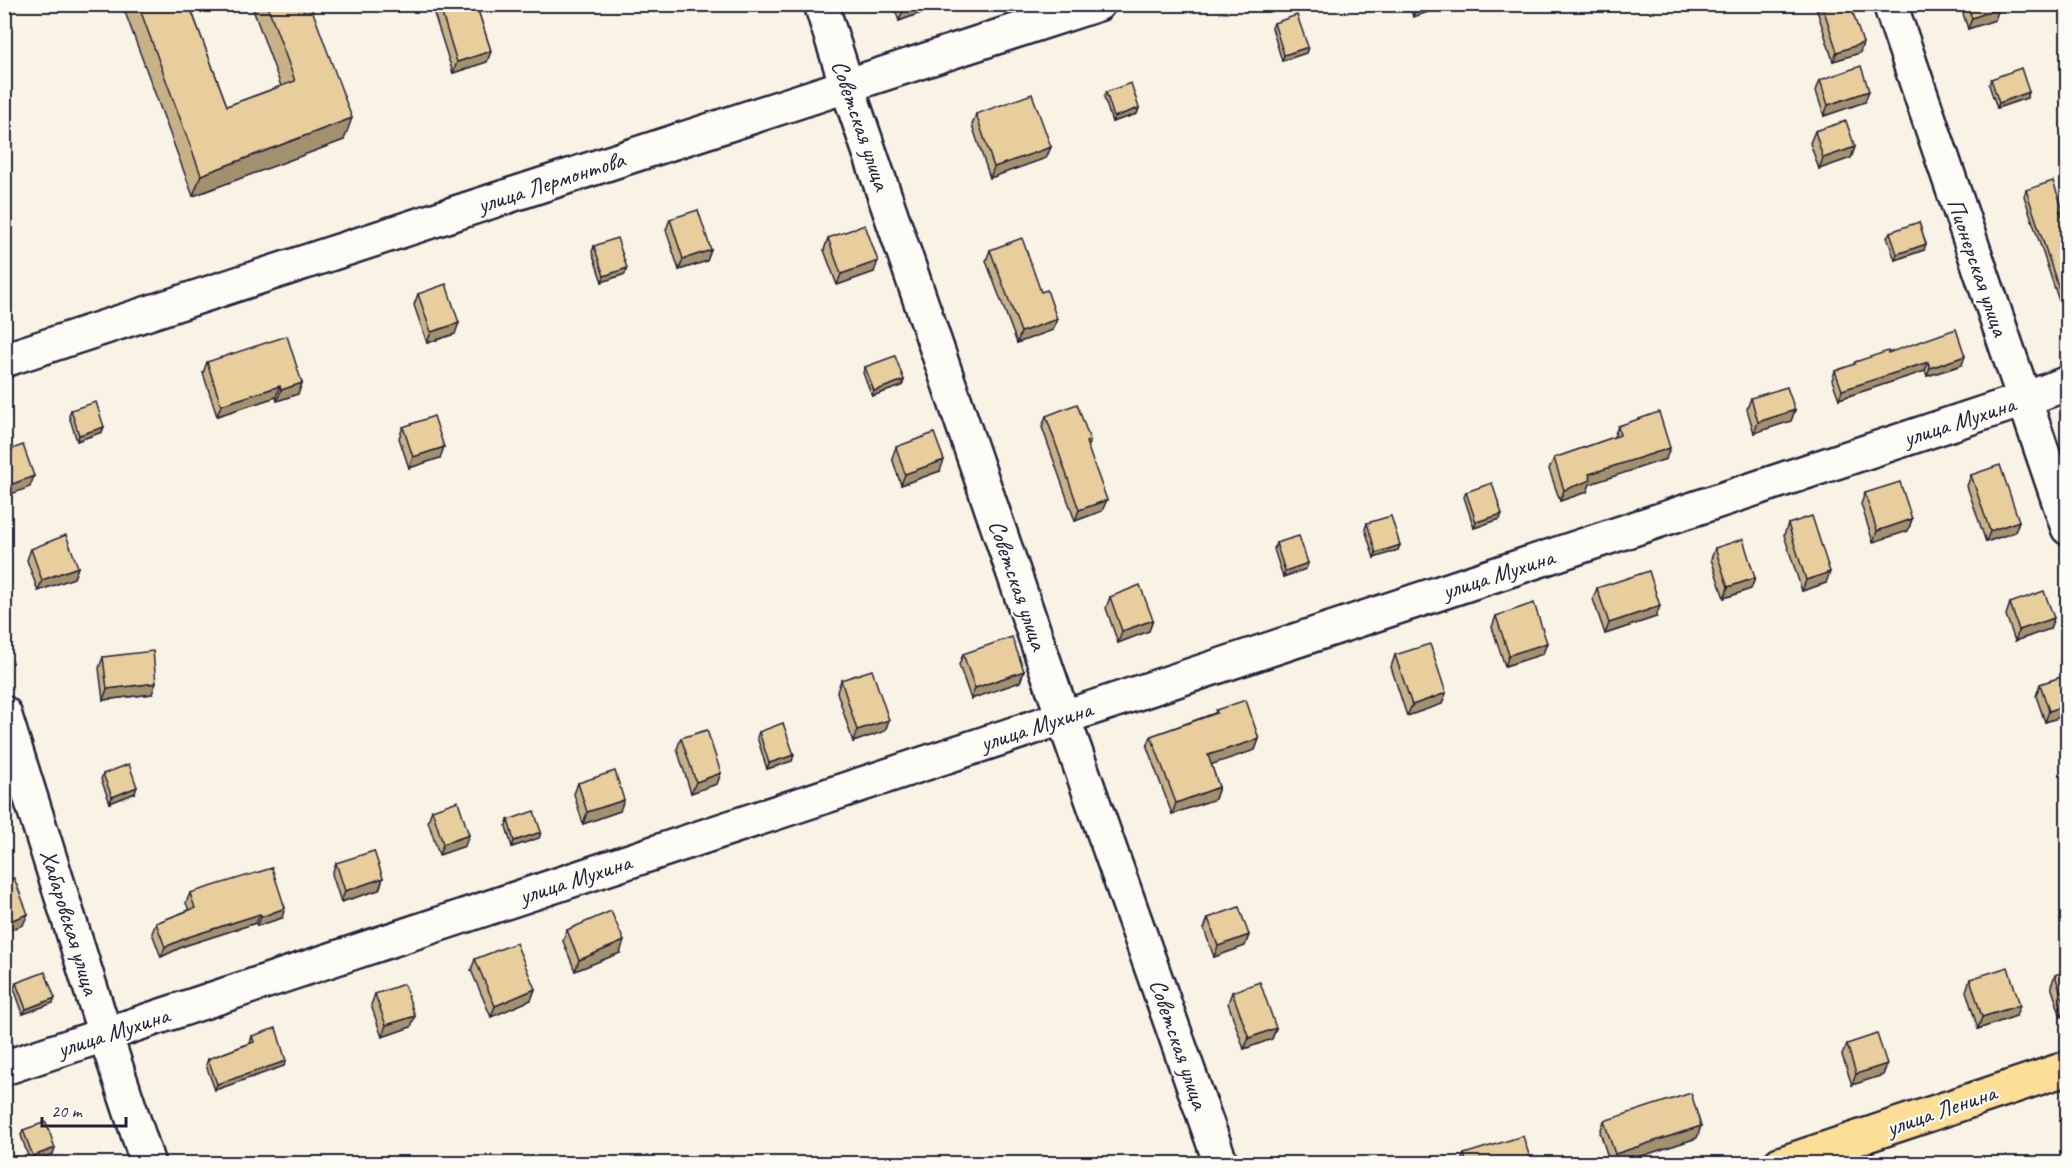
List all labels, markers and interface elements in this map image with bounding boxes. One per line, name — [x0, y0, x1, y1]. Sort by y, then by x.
street label: Советская улица — [825, 56, 898, 195]
street label: улица Лермонтова — [472, 144, 630, 221]
street label: Пионерская улица — [1940, 194, 2016, 341]
street label: улица Мухина — [1897, 388, 2021, 454]
street label: Советская улица — [982, 516, 1055, 655]
street label: улица Мухина — [1436, 541, 1560, 607]
street label: улица Мухина — [974, 693, 1098, 759]
street label: Хабаровская улица — [34, 846, 107, 1000]
street label: улица Мухина — [513, 846, 637, 912]
street label: Советская улица — [1143, 975, 1216, 1114]
street label: улица Мухина — [51, 999, 175, 1065]
street label: улица Ленина — [1880, 1077, 2002, 1143]
scale bar — [42, 1090, 126, 1128]
text: 20 m — [51, 1100, 84, 1122]

